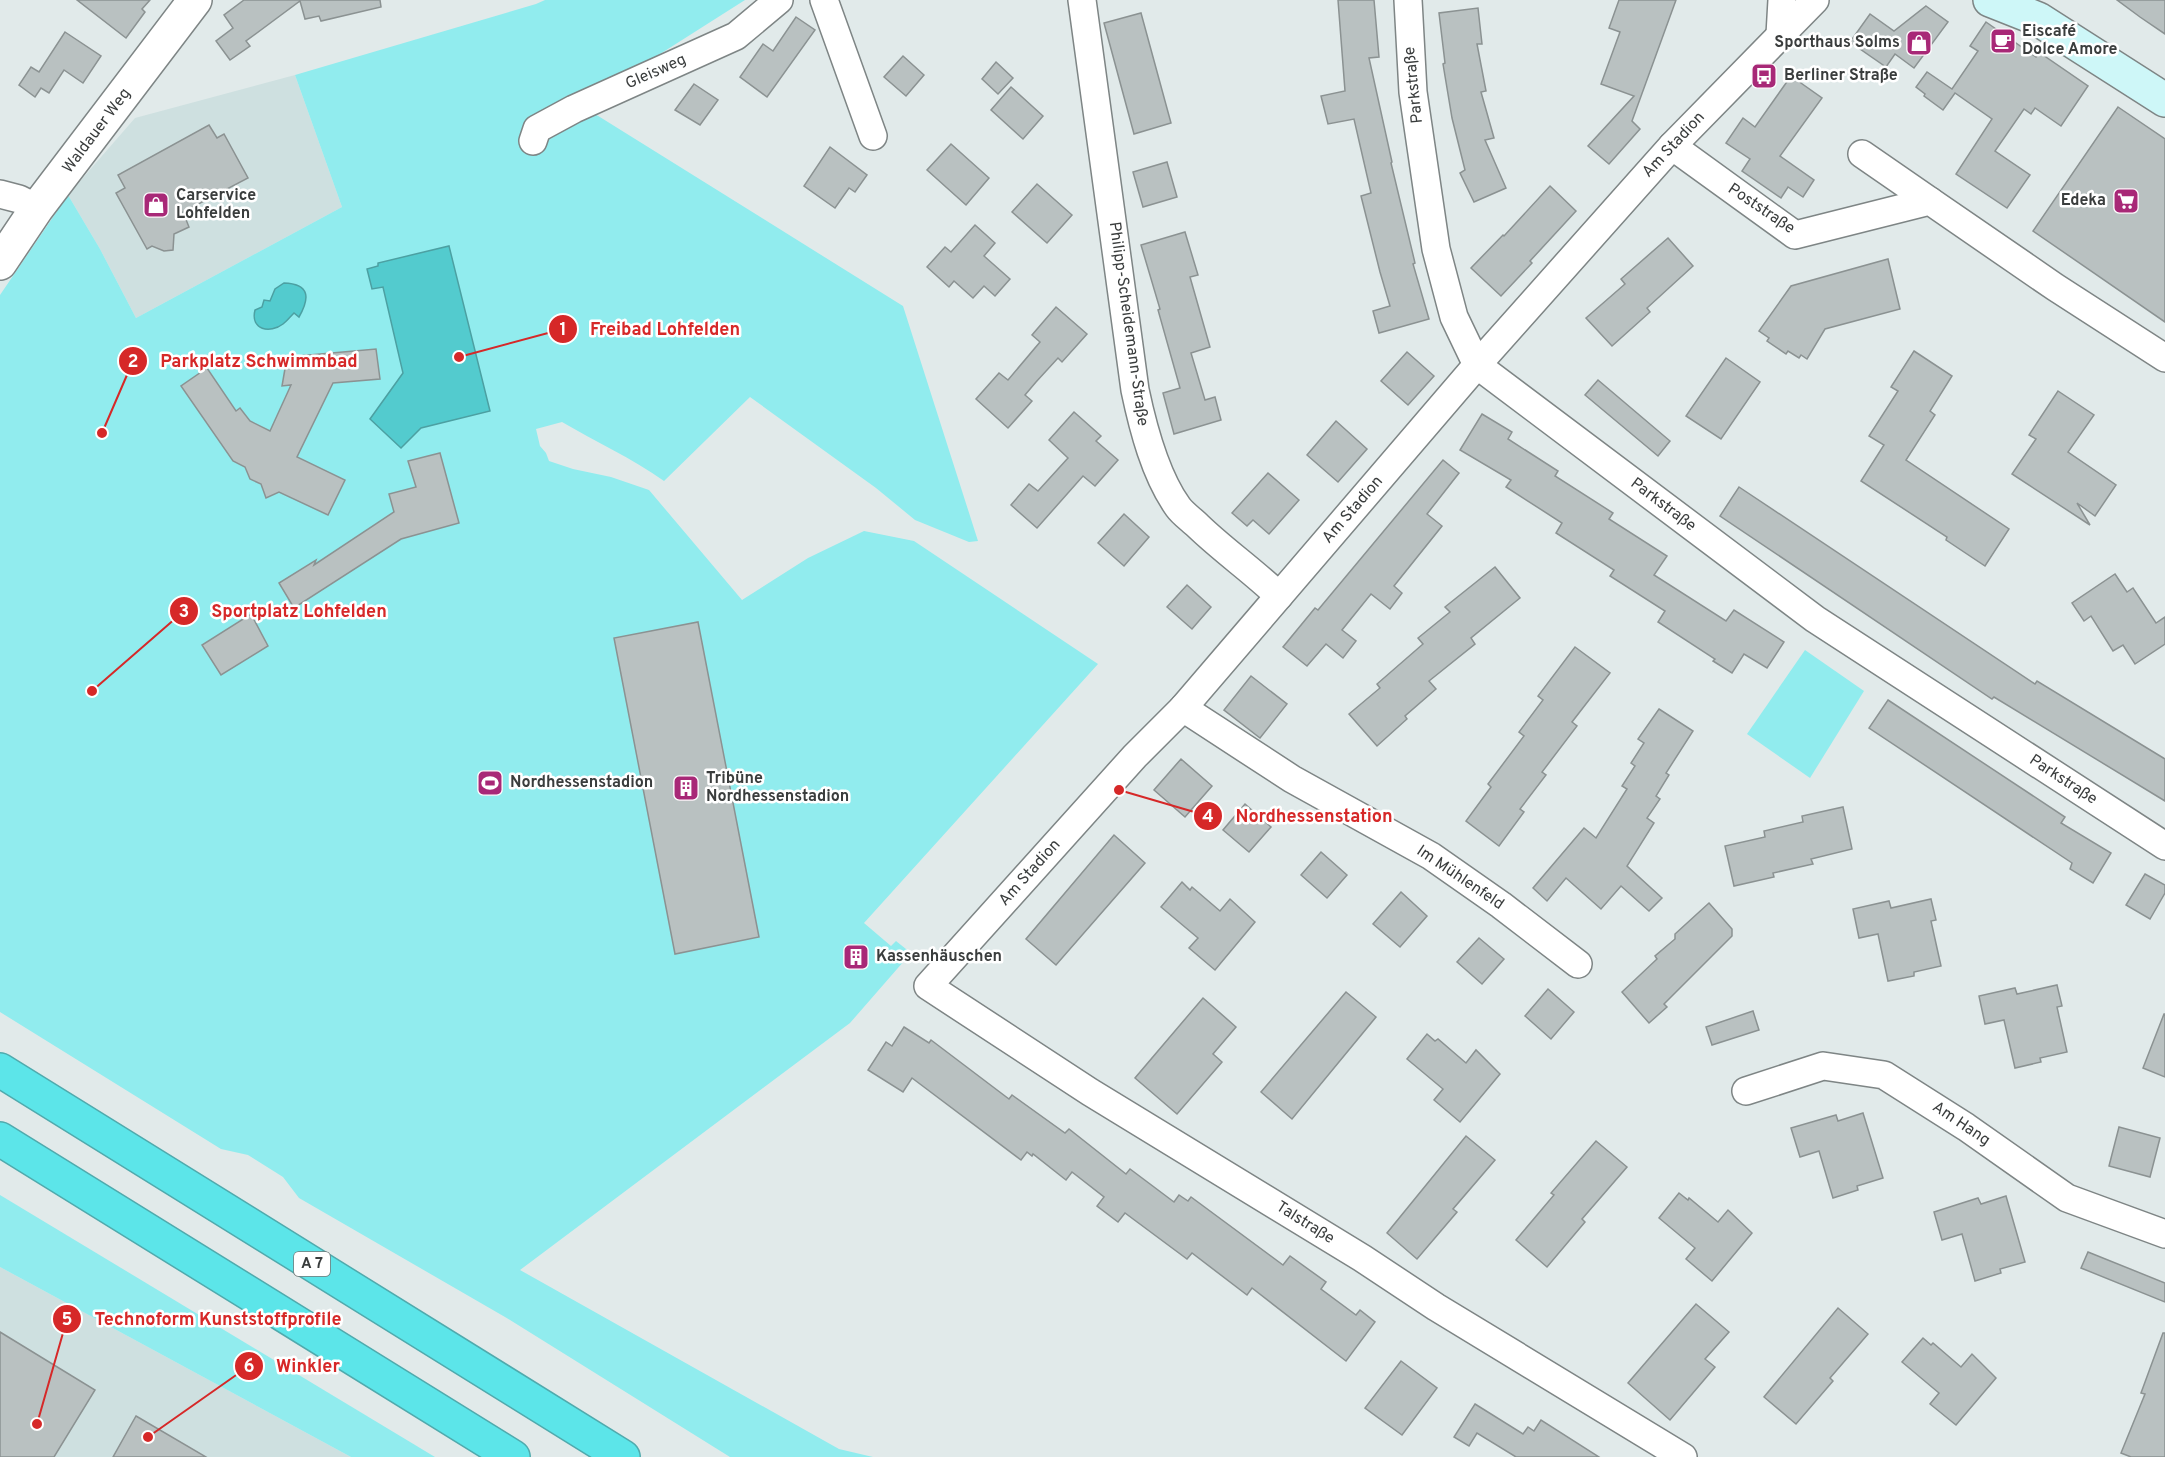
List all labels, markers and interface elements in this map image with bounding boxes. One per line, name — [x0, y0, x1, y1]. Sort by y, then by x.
place label: Eiscafé Dolce Amore — [2022, 22, 2117, 60]
cafe icon: Eiscafé Dolce Amore — [1988, 26, 2018, 56]
shop icon: Sporthaus Solms — [1904, 28, 1934, 58]
place label: Sporthaus Solms — [1774, 33, 1900, 53]
street label: Parkstraße — [1400, 46, 1428, 124]
street label: Gleisweg — [623, 50, 689, 94]
bus stop icon: Berliner Straße — [1749, 61, 1779, 91]
place label: Berliner Straße — [1784, 66, 1898, 86]
street label: Waldauer Weg — [58, 84, 136, 178]
street label: Am Stadion — [1638, 108, 1710, 182]
street label: Poststraße — [1724, 179, 1798, 239]
place label: Carservice Lohfelden — [176, 186, 256, 224]
supermarket icon: Edeka — [2111, 186, 2141, 216]
shop icon: Carservice Lohfelden — [141, 190, 171, 220]
place label: Edeka — [2061, 191, 2106, 211]
street label: Philipp-Scheidemann-Straße — [1104, 221, 1152, 427]
callout: Freibad Lohfelden — [548, 311, 752, 347]
text: 1 — [559, 319, 567, 342]
text: Freibad Lohfelden — [590, 319, 740, 342]
callout: Parkplatz Schwimmbad — [118, 343, 370, 379]
text: 2 — [127, 351, 139, 374]
text: Parkplatz Schwimmbad — [160, 351, 358, 374]
street label: Am Stadion — [1318, 472, 1388, 548]
street label: Parkstraße — [1626, 474, 1700, 536]
callout: Sportplatz Lohfelden — [169, 593, 399, 629]
text: 3 — [179, 601, 189, 624]
text: Sportplatz Lohfelden — [211, 601, 387, 624]
street label: Parkstraße — [2025, 751, 2101, 809]
sports icon: Nordhessenstadion — [475, 768, 505, 798]
place label: Tribüne Nordhessenstadion — [706, 769, 849, 807]
place label: Nordhessenstadion — [510, 773, 653, 793]
building icon: Tribüne Nordhessenstadion — [671, 773, 701, 803]
callout: Nordhessenstation — [1193, 798, 1404, 834]
text: 4 — [1202, 806, 1214, 829]
text: Nordhessenstation — [1235, 806, 1393, 829]
street label: Am Stadion — [995, 835, 1065, 911]
street label: Im Mühlenfeld — [1412, 841, 1508, 915]
building icon: Kassenhäuschen — [841, 942, 871, 972]
place label: Kassenhäuschen — [876, 947, 1002, 967]
street label: Am Hang — [1928, 1097, 1994, 1151]
street label: Talstraße — [1272, 1197, 1338, 1249]
road number: A 7 — [294, 1252, 330, 1276]
callout: Technoform Kunststoffprofile — [52, 1301, 353, 1337]
text: 5 — [62, 1309, 73, 1332]
text: Technoform Kunststoffprofile — [95, 1309, 341, 1332]
callout: Winkler — [234, 1348, 352, 1384]
text: 6 — [243, 1356, 255, 1379]
text: Winkler — [276, 1356, 340, 1379]

